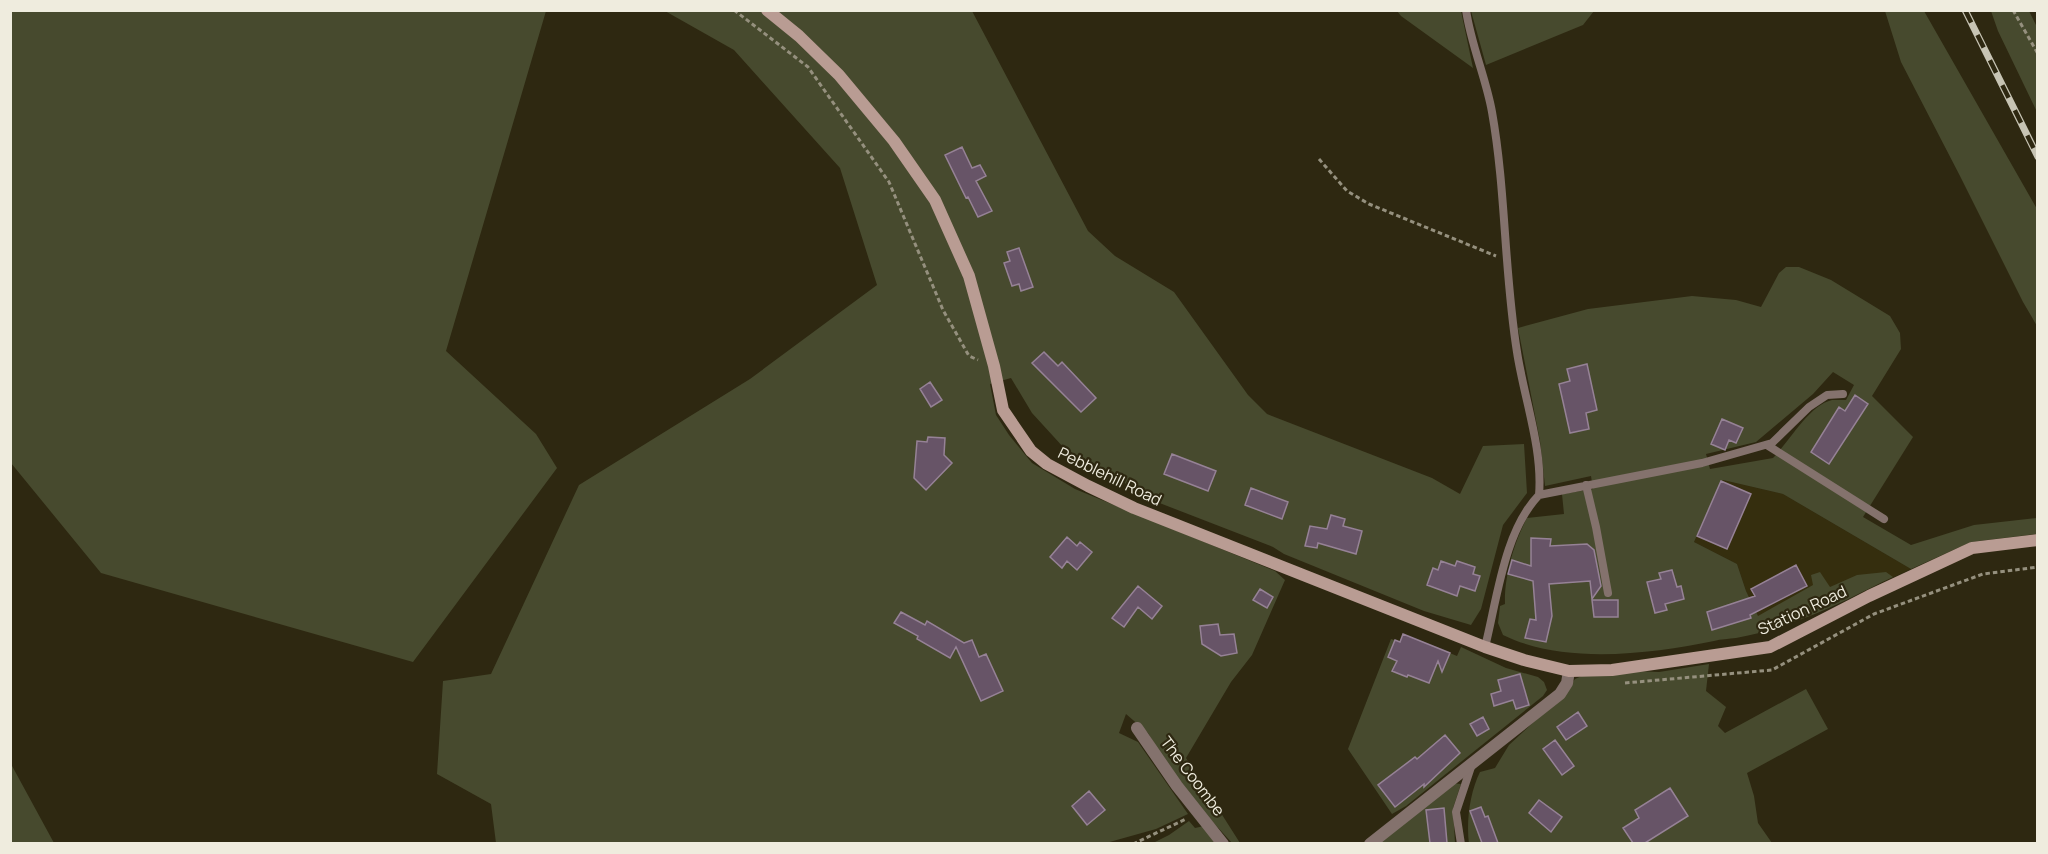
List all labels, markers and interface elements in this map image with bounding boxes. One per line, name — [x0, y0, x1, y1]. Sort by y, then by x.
street label: Pebblehill Road — [1054, 441, 1166, 511]
street label: Station Road — [1754, 580, 1850, 640]
street label: The Coombe — [1156, 732, 1230, 820]

